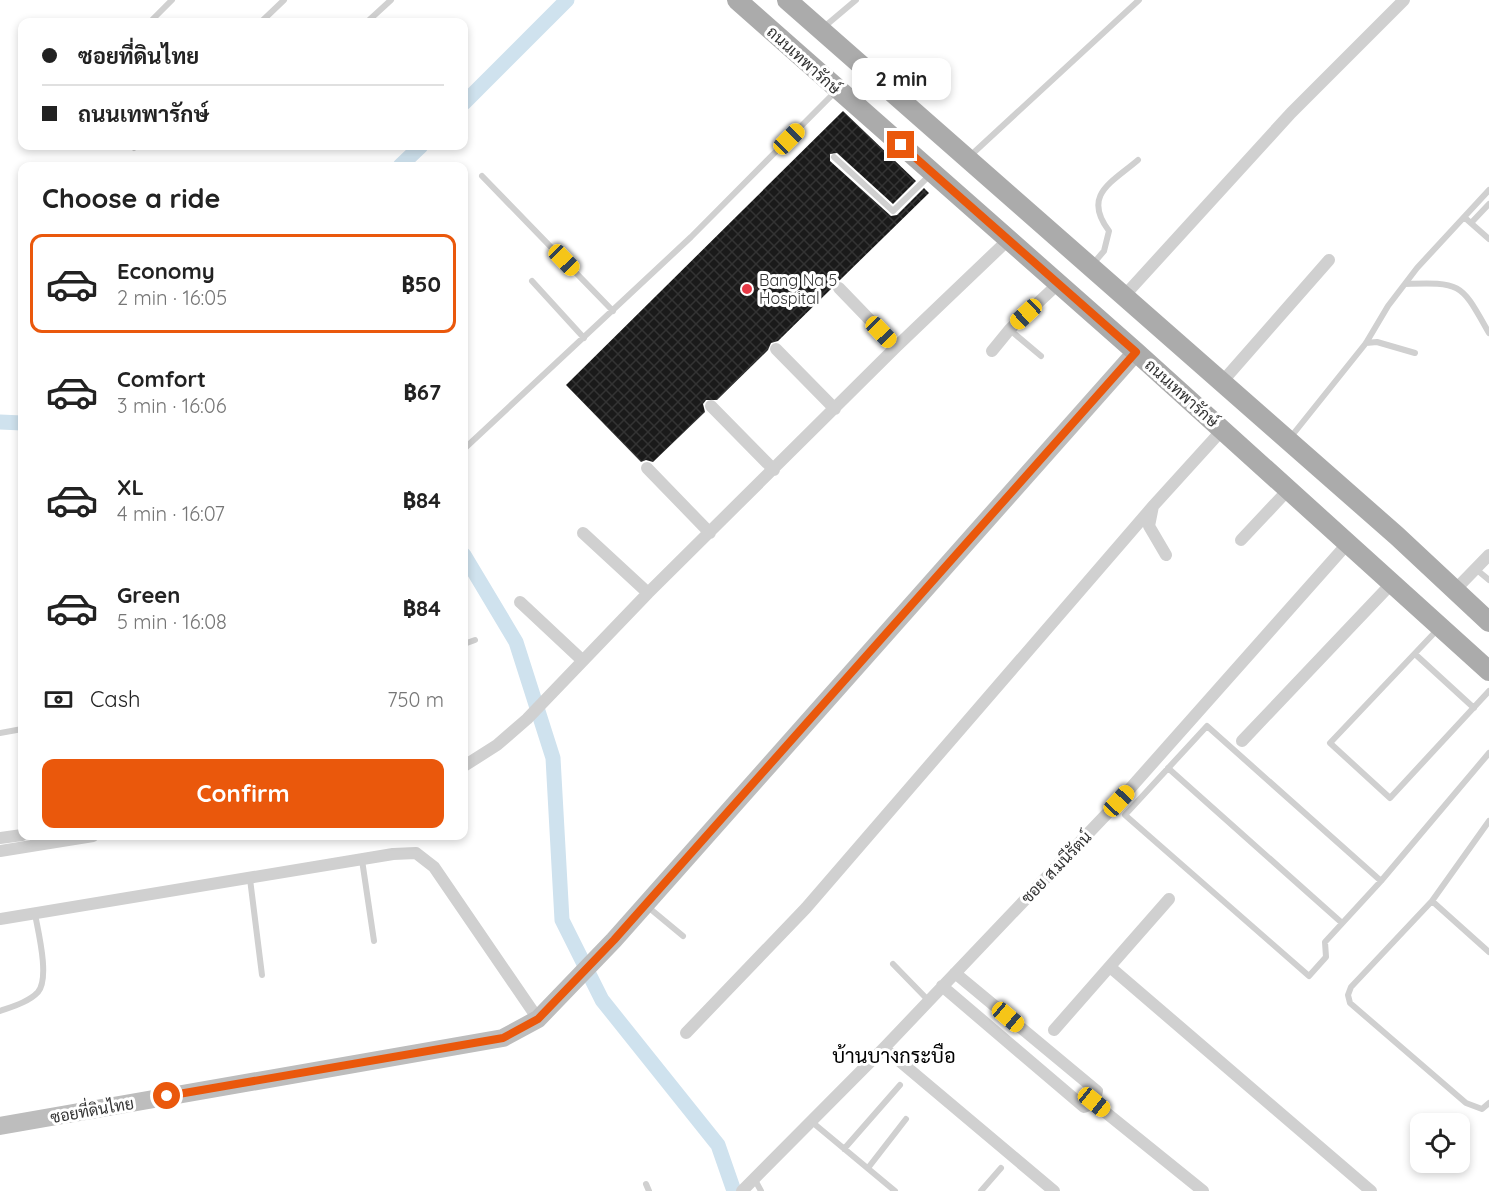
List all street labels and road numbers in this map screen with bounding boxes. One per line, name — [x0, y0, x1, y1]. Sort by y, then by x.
street label: ถนนเทพารักษ์ — [763, 20, 846, 98]
street label: ถนนเทพารักษ์ — [1141, 353, 1224, 431]
street label: ซอย ส.มนีรัตน์ — [1015, 825, 1095, 907]
street label: ซอยที่ดินไทย — [48, 1089, 135, 1127]

